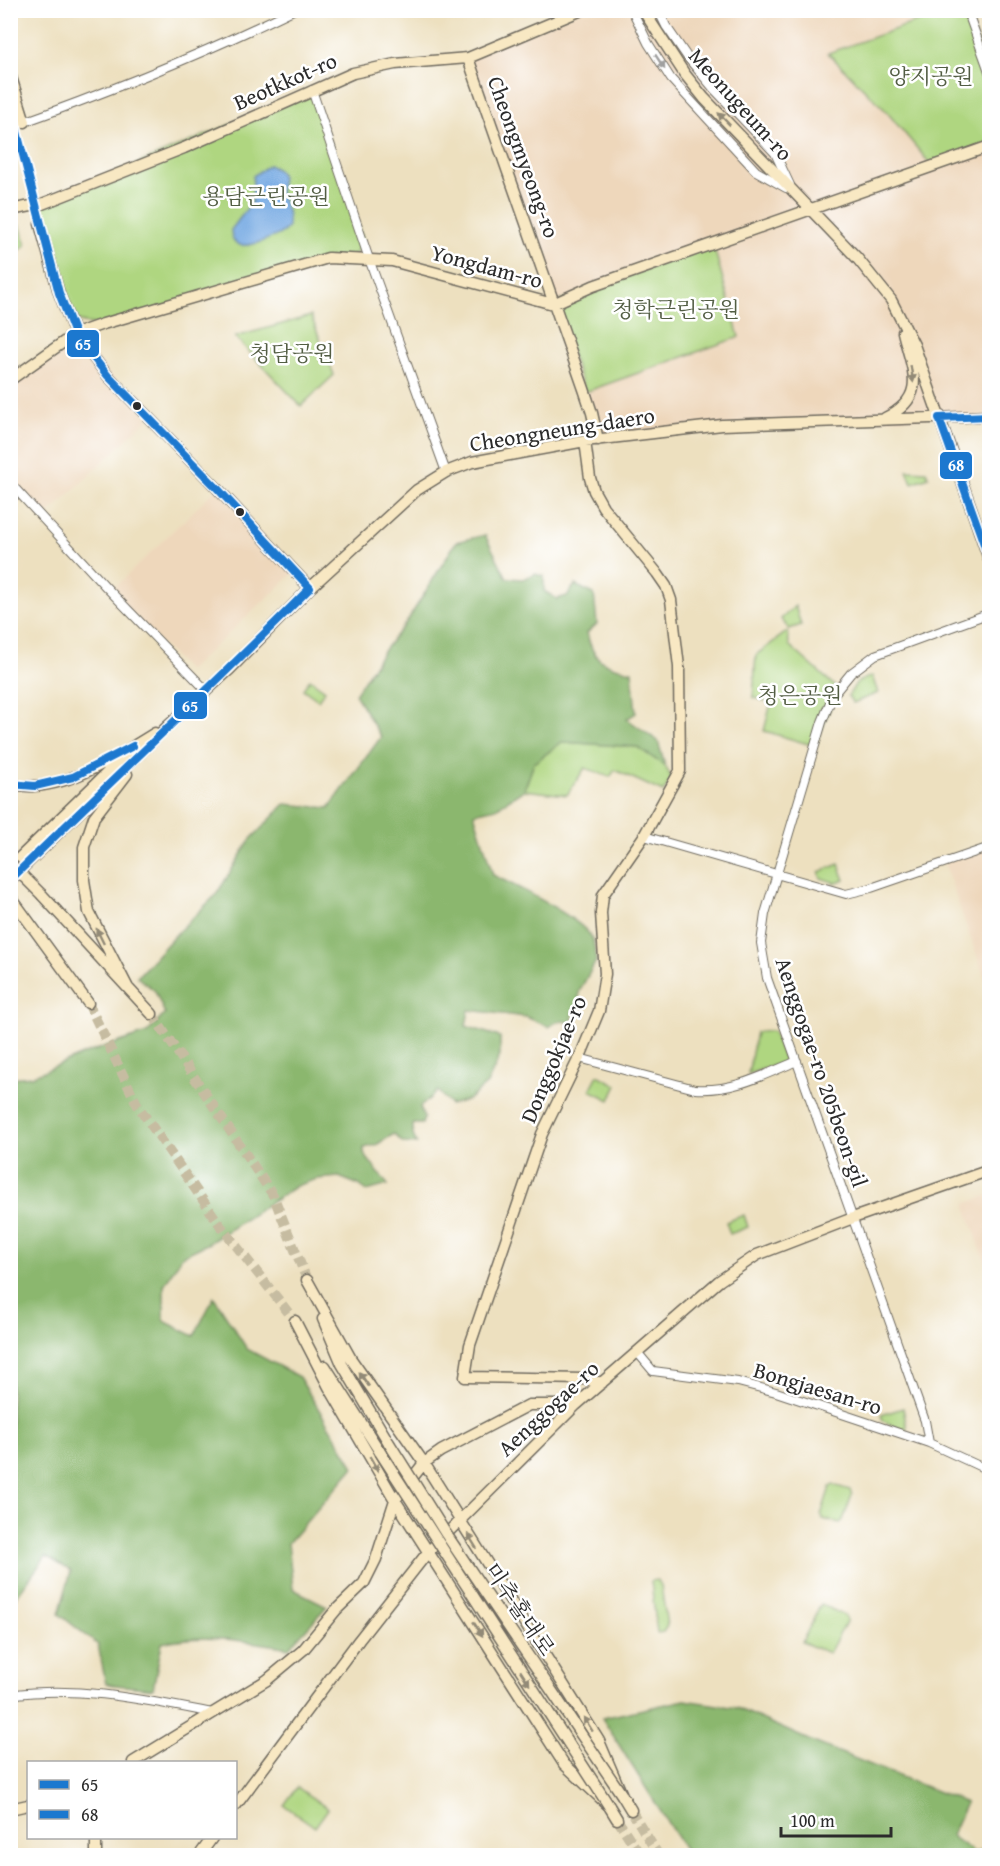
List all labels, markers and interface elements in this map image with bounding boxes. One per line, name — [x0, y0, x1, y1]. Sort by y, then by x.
street label: Meonugeum-ro — [681, 40, 801, 168]
street label: Beotkkot-ro — [228, 44, 342, 118]
one-way arrow — [654, 53, 666, 69]
park label: 양지공원 — [888, 60, 974, 92]
street label: Cheongmyeong-ro — [480, 72, 568, 242]
one-way arrow — [718, 112, 732, 126]
park label: 용담근린공원 — [202, 180, 330, 212]
street label: Yongdam-ro — [428, 236, 546, 296]
park label: 청학근린공원 — [612, 293, 740, 325]
line badge: 65 — [66, 329, 100, 358]
text: 65 — [75, 332, 91, 356]
park label: 청담공원 — [249, 337, 335, 369]
one-way arrow — [908, 364, 917, 383]
street label: Cheongneung-daero — [467, 399, 657, 459]
unlabelled marker — [131, 400, 143, 412]
line badge: 68 — [939, 451, 973, 480]
text: 68 — [948, 453, 964, 477]
unlabelled marker — [234, 506, 246, 518]
park label: 청은공원 — [757, 679, 843, 711]
line badge: 65 — [173, 691, 208, 720]
text: 65 — [182, 694, 198, 718]
one-way arrow — [96, 928, 105, 945]
street label: Aenggogae-ro 205beon-gil — [768, 953, 876, 1191]
street label: Donggokjae-ro — [512, 990, 594, 1128]
street label: Aenggogae-ro — [490, 1353, 606, 1463]
street label: Bongjaesan-ro — [750, 1353, 886, 1423]
one-way arrow — [359, 1370, 370, 1387]
one-way arrow — [369, 1456, 379, 1473]
one-way arrow — [467, 1533, 478, 1549]
street label: 미추홀대로 — [477, 1556, 563, 1662]
one-way arrow — [472, 1621, 483, 1637]
one-way arrow — [519, 1670, 530, 1686]
one-way arrow — [582, 1716, 594, 1732]
legend — [27, 1761, 237, 1839]
text: 65 — [81, 1771, 98, 1798]
scale bar — [781, 1800, 890, 1838]
text: 68 — [81, 1801, 98, 1828]
text: 100 m — [790, 1807, 835, 1834]

